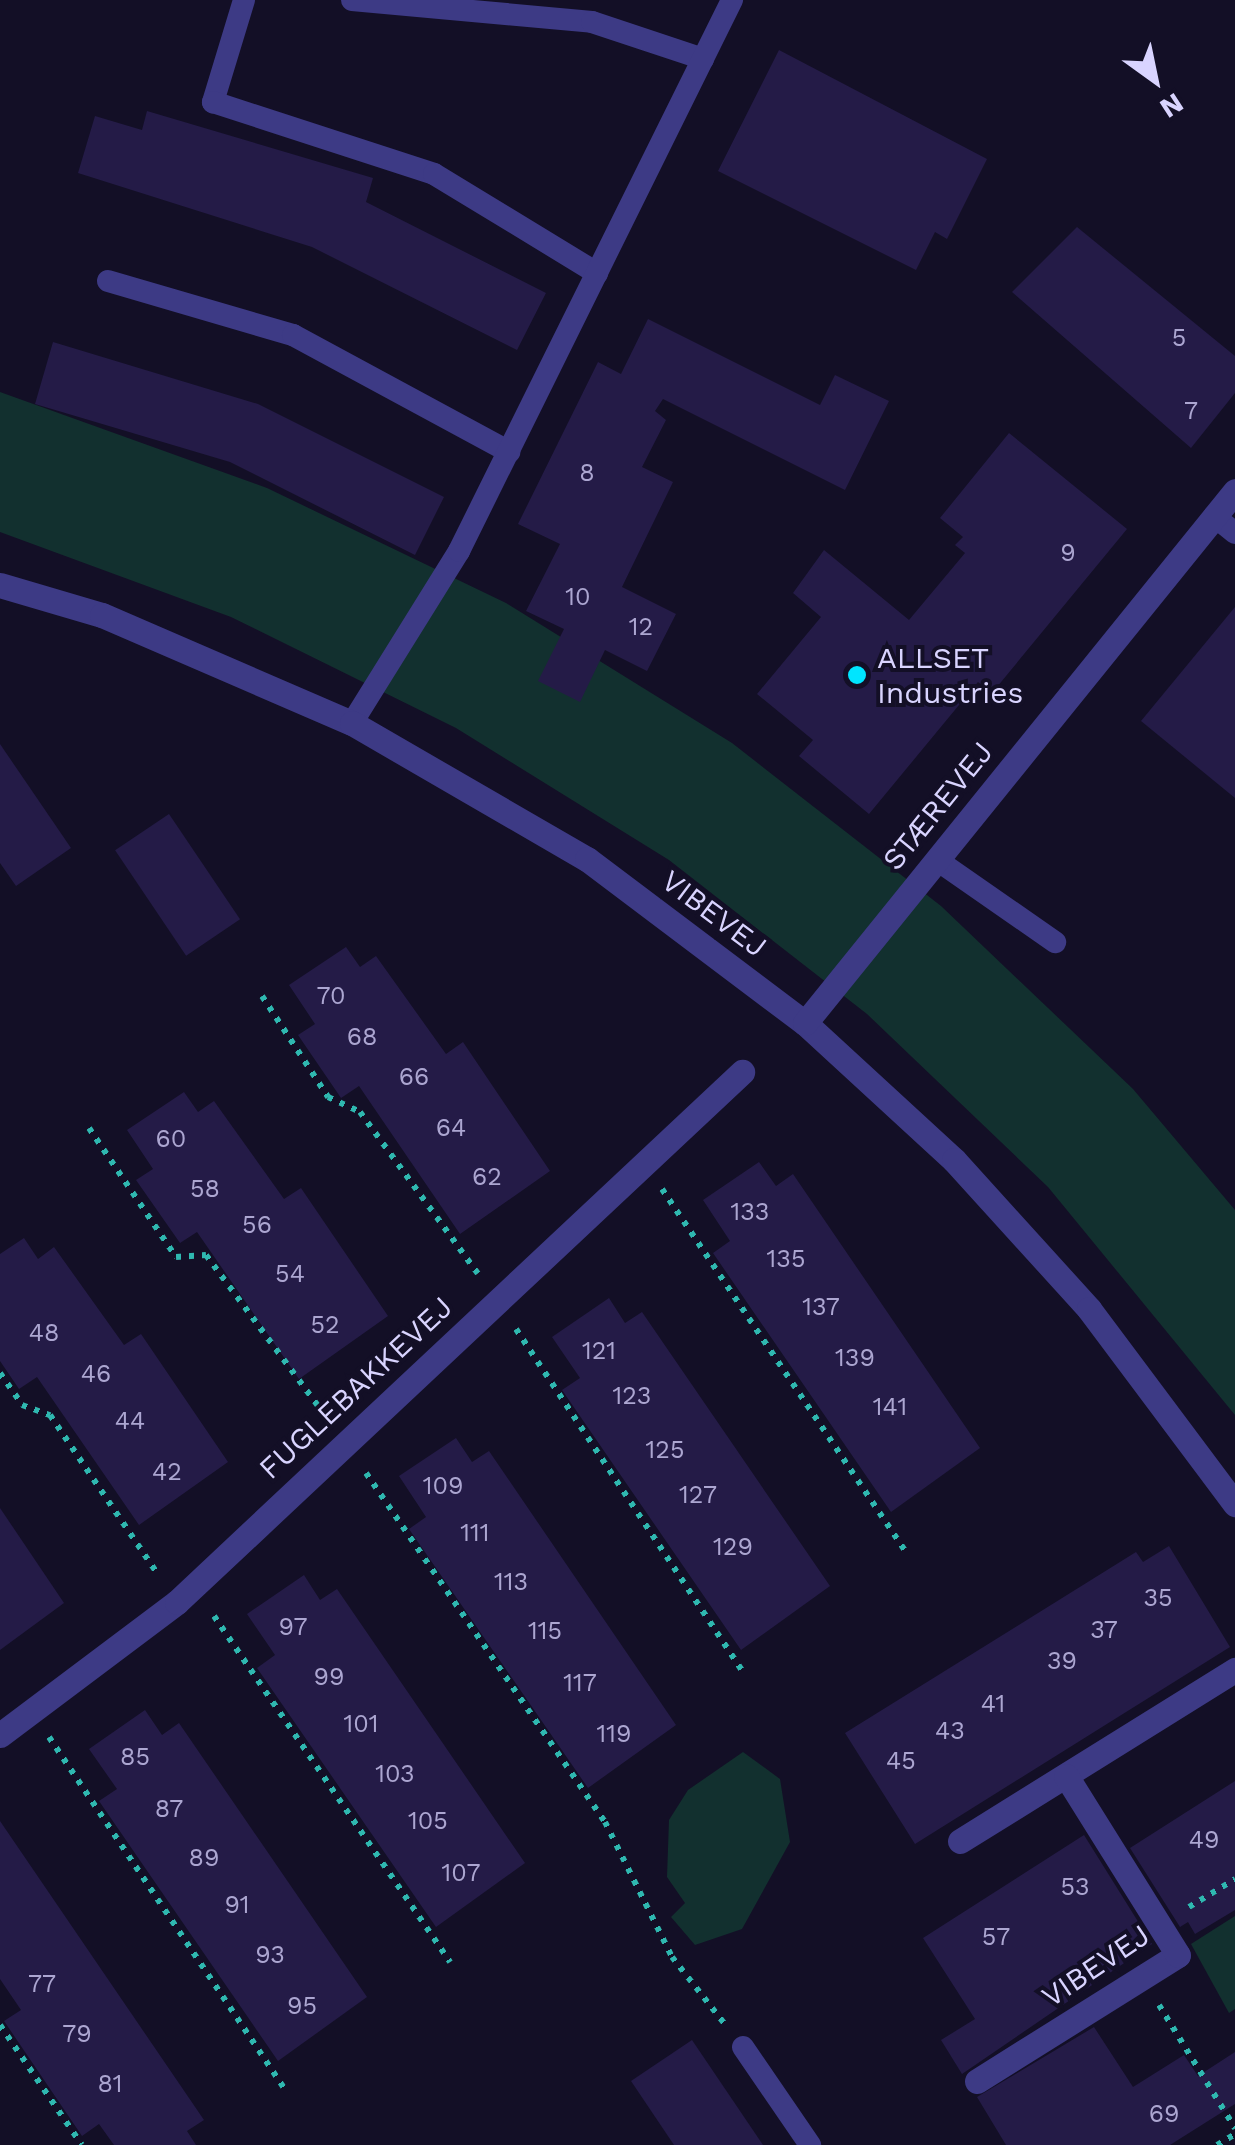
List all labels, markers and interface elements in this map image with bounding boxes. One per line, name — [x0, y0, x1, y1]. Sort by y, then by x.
north arrow — [1105, 30, 1205, 130]
text: N — [1154, 86, 1189, 125]
house number: 5 — [1172, 323, 1186, 353]
house number: 7 — [1184, 396, 1198, 426]
house number: 8 — [579, 458, 595, 488]
house number: 9 — [1060, 538, 1076, 568]
house number: 10 — [565, 582, 591, 612]
house number: 12 — [629, 612, 653, 642]
place label: ALLSET Industries — [877, 640, 1023, 710]
marker: ALLSET Industries — [846, 664, 868, 686]
street label: STÆREVEJ — [875, 734, 1001, 878]
street label: VIBEVEJ — [654, 863, 774, 965]
house number: 70 — [316, 981, 346, 1011]
house number: 68 — [347, 1022, 377, 1052]
house number: 66 — [399, 1062, 429, 1092]
house number: 64 — [436, 1113, 466, 1143]
house number: 60 — [156, 1124, 186, 1154]
house number: 62 — [472, 1162, 502, 1192]
house number: 58 — [190, 1174, 220, 1204]
house number: 133 — [731, 1197, 769, 1227]
house number: 56 — [242, 1210, 272, 1240]
house number: 135 — [767, 1244, 805, 1274]
house number: 54 — [275, 1259, 305, 1289]
street label: FUGLEBAKKEVEJ — [252, 1289, 460, 1487]
house number: 137 — [802, 1292, 840, 1322]
house number: 52 — [310, 1310, 340, 1340]
house number: 48 — [29, 1318, 59, 1348]
house number: 121 — [582, 1336, 616, 1366]
house number: 139 — [835, 1343, 875, 1373]
house number: 46 — [81, 1359, 111, 1389]
house number: 123 — [613, 1381, 651, 1411]
house number: 141 — [873, 1392, 907, 1422]
house number: 44 — [115, 1406, 145, 1436]
house number: 125 — [646, 1435, 684, 1465]
house number: 42 — [152, 1457, 182, 1487]
house number: 109 — [423, 1471, 463, 1501]
house number: 127 — [679, 1480, 717, 1510]
house number: 111 — [460, 1518, 490, 1548]
house number: 129 — [713, 1532, 753, 1562]
house number: 113 — [494, 1567, 528, 1597]
house number: 35 — [1143, 1583, 1173, 1613]
house number: 97 — [279, 1612, 307, 1642]
house number: 37 — [1090, 1615, 1118, 1645]
house number: 115 — [528, 1616, 562, 1646]
house number: 39 — [1047, 1646, 1077, 1676]
house number: 99 — [314, 1662, 344, 1692]
house number: 117 — [563, 1668, 597, 1698]
house number: 41 — [981, 1689, 1005, 1719]
house number: 101 — [343, 1709, 379, 1739]
house number: 43 — [935, 1716, 965, 1746]
house number: 119 — [597, 1719, 631, 1749]
house number: 85 — [120, 1742, 150, 1772]
house number: 45 — [886, 1746, 916, 1776]
house number: 103 — [375, 1759, 415, 1789]
house number: 87 — [155, 1794, 183, 1824]
house number: 105 — [408, 1806, 448, 1836]
house number: 49 — [1189, 1825, 1219, 1855]
house number: 89 — [189, 1843, 219, 1873]
house number: 107 — [442, 1858, 480, 1888]
house number: 53 — [1060, 1872, 1090, 1902]
house number: 91 — [224, 1890, 250, 1920]
street label: VIBEVEJ — [1035, 1917, 1157, 2015]
house number: 57 — [982, 1922, 1010, 1952]
house number: 93 — [255, 1940, 285, 1970]
house number: 77 — [28, 1969, 56, 1999]
house number: 95 — [287, 1991, 317, 2021]
house number: 79 — [62, 2019, 92, 2049]
house number: 81 — [97, 2069, 123, 2099]
house number: 69 — [1149, 2099, 1179, 2129]

